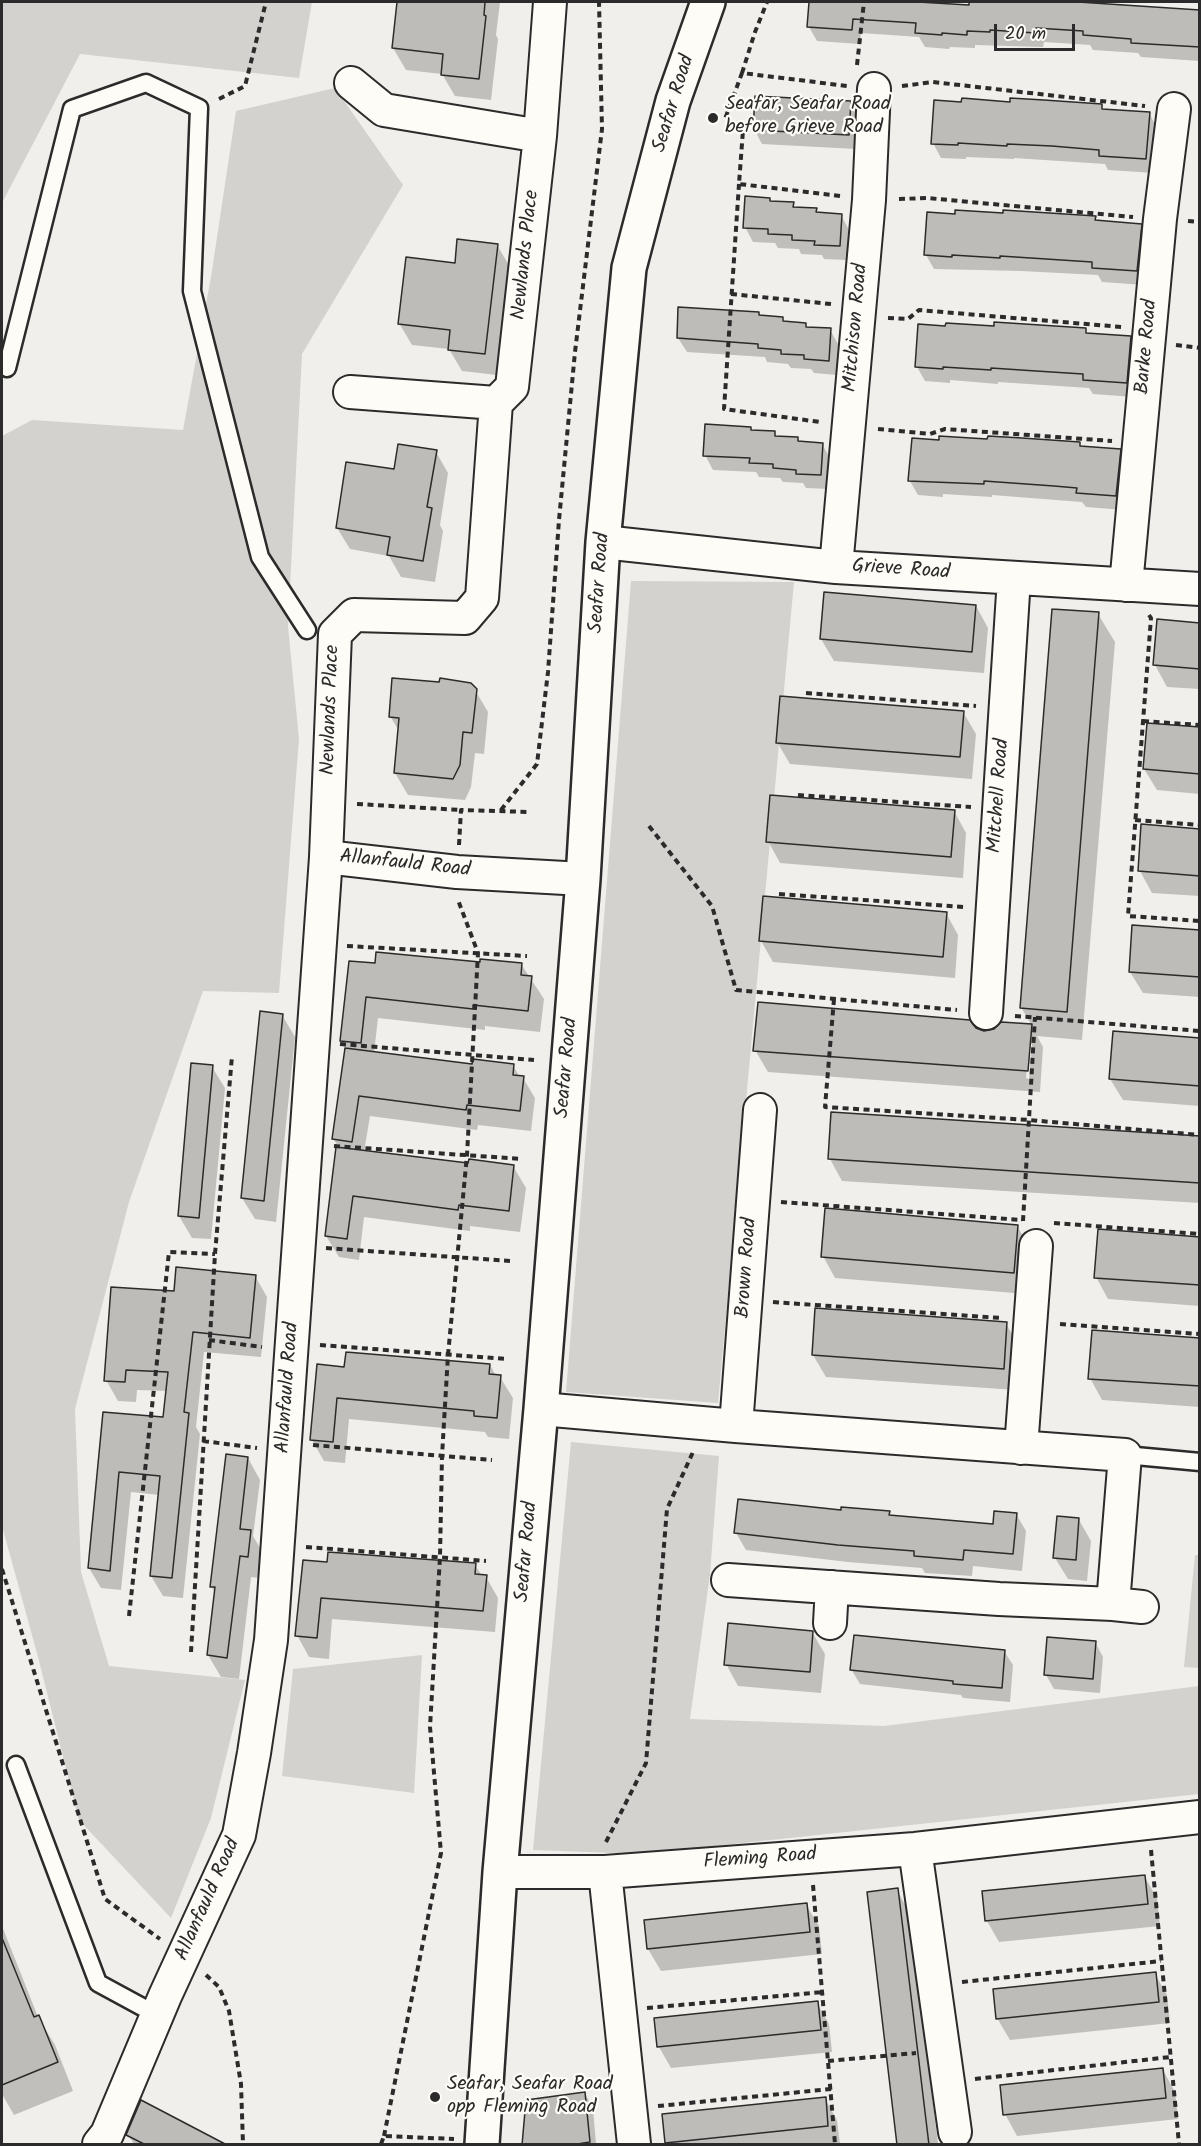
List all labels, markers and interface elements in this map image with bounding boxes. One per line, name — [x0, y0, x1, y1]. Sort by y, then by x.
scale bar — [997, 12, 1078, 50]
text: 20 m — [1005, 20, 1046, 49]
street label: Seafar Road — [649, 52, 701, 156]
place label: Seafar, Seafar Road before Grieve Road — [725, 94, 891, 141]
marker: Seafar, Seafar Road before Grieve Road — [706, 111, 720, 125]
street label: Newlands Place — [508, 189, 546, 321]
street label: Mitchison Road — [839, 263, 875, 393]
street label: Barke Road — [1132, 299, 1164, 395]
street label: Seafar Road — [586, 532, 616, 634]
street label: Grieve Road — [851, 556, 951, 586]
street label: Newlands Place — [318, 644, 346, 776]
street label: Mitchell Road — [984, 738, 1016, 854]
street label: Allanfauld Road — [338, 846, 472, 884]
street label: Seafar Road — [552, 1017, 584, 1119]
street label: Brown Road — [733, 1217, 763, 1319]
street label: Allanfauld Road — [272, 1322, 306, 1454]
street label: Seafar Road — [512, 1501, 544, 1603]
street label: Allanfauld Road — [171, 1835, 247, 1965]
street label: Fleming Road — [703, 1844, 817, 1876]
place label: Seafar, Seafar Road opp Fleming Road — [447, 2074, 613, 2121]
marker: Seafar, Seafar Road opp Fleming Road — [428, 2090, 442, 2104]

